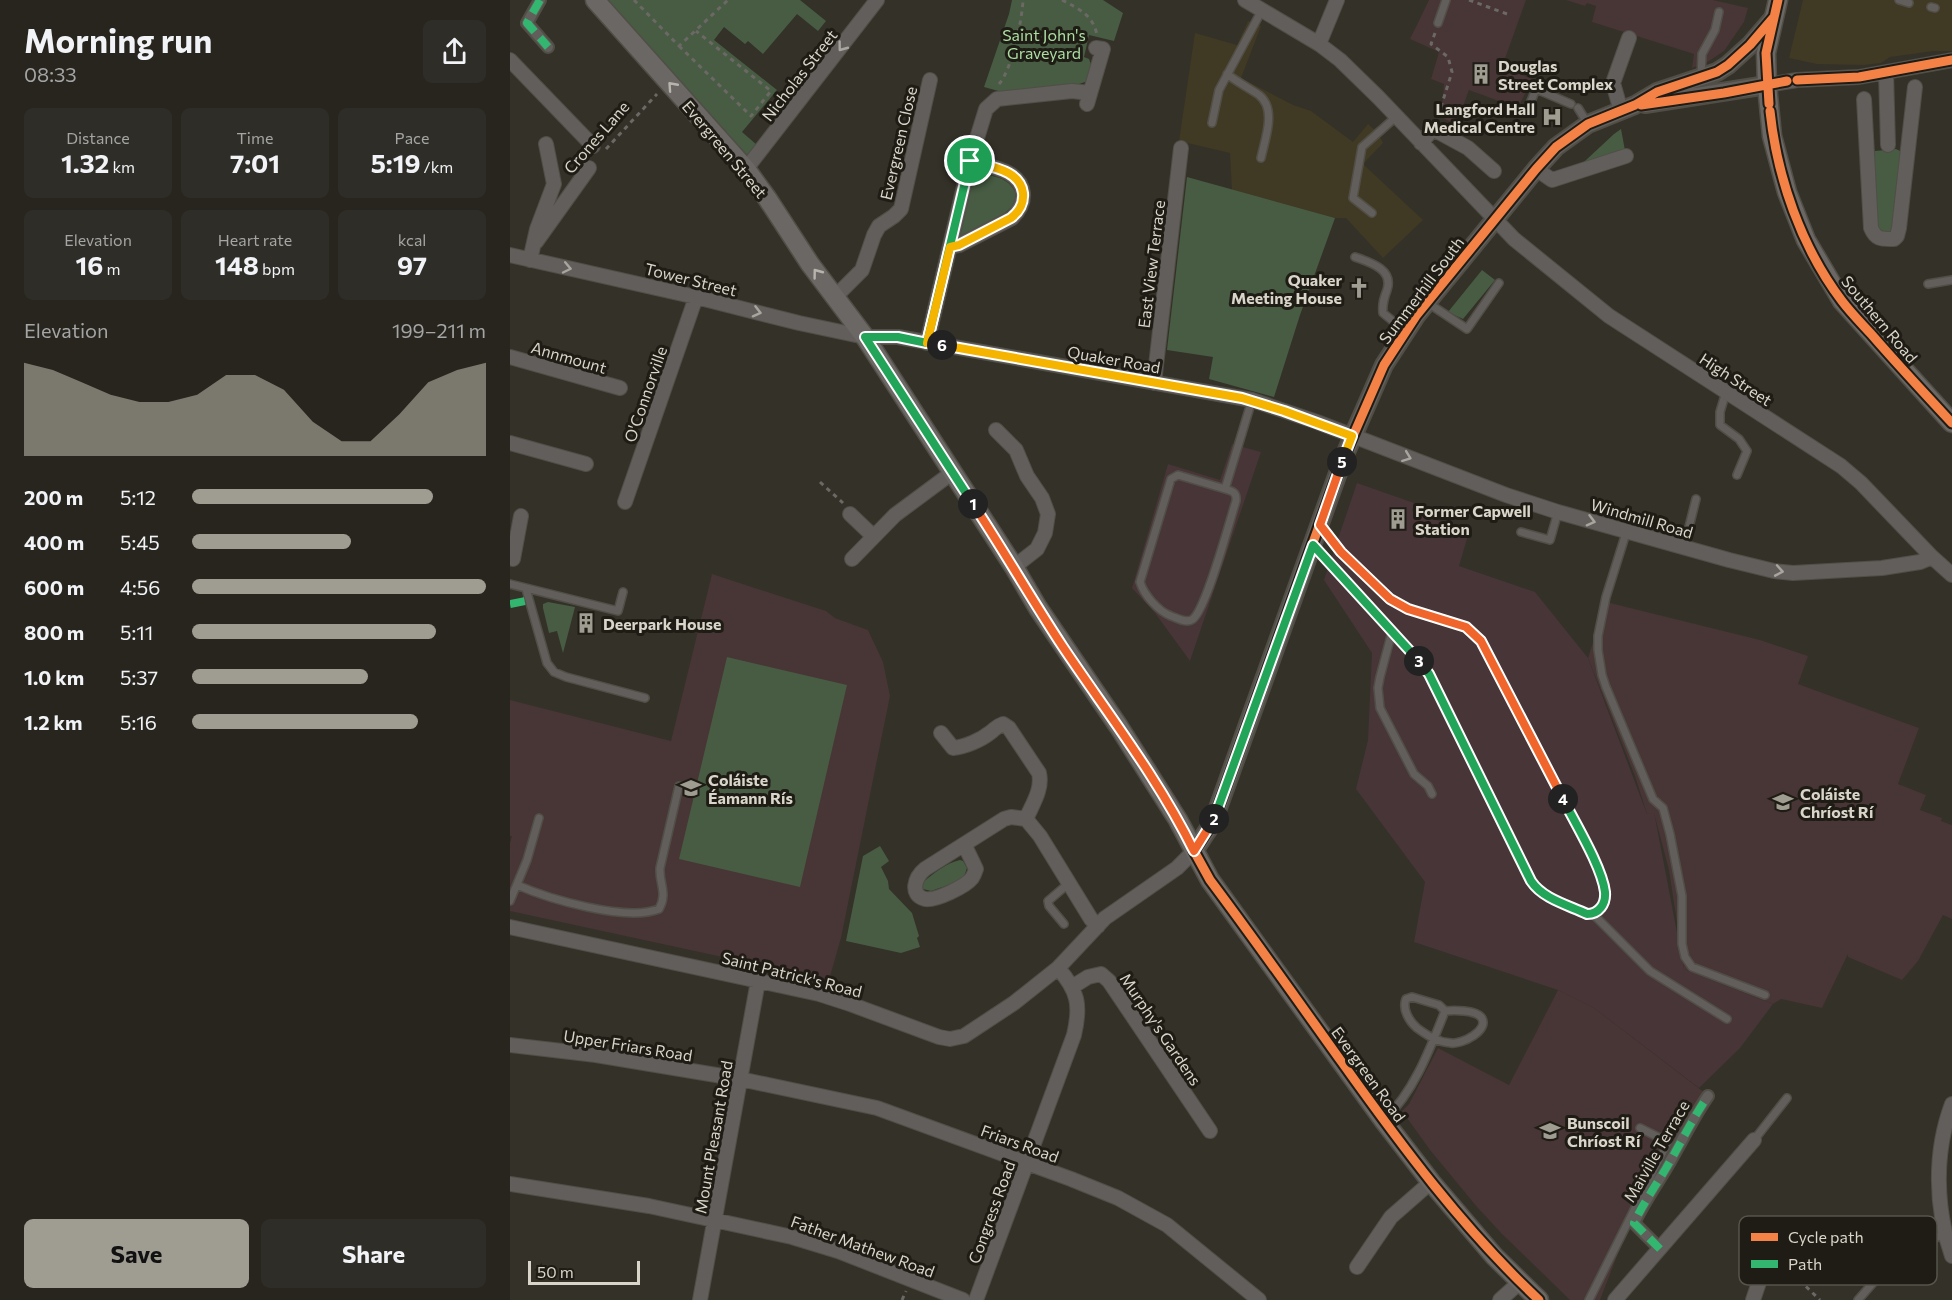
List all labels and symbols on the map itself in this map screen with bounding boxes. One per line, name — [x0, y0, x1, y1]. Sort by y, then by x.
street label: Nicholas Street — [757, 25, 841, 125]
park label: Saint John's Graveyard — [1002, 25, 1086, 62]
one-way arrow — [838, 40, 849, 51]
place label: Douglas Street Complex — [1498, 56, 1613, 93]
building icon: Douglas Street Complex — [1469, 62, 1493, 86]
one-way arrow — [668, 82, 679, 93]
street label: Evergreen Close — [876, 84, 920, 202]
street label: Evergreen Street — [679, 96, 771, 202]
street label: Crones Lane — [559, 97, 633, 177]
place label: Langford Hall Medical Centre — [1424, 99, 1535, 136]
hospital icon: Langford Hall Medical Centre — [1540, 105, 1564, 129]
pin — [944, 135, 995, 186]
street label: East View Terrace — [1134, 199, 1168, 329]
street label: Summerhill South — [1375, 233, 1467, 347]
street label: Tower Street — [643, 258, 739, 300]
one-way arrow — [562, 260, 572, 273]
one-way arrow — [813, 269, 824, 280]
place label: Quaker Meeting House — [1231, 270, 1342, 307]
street label: Southern Road — [1838, 272, 1922, 366]
church icon: Quaker Meeting House — [1347, 276, 1371, 300]
one-way arrow — [752, 305, 762, 318]
pin: 6 — [927, 330, 957, 360]
street label: Annmount — [529, 337, 609, 377]
street label: Quaker Road — [1066, 341, 1162, 377]
street label: O'Connorville — [620, 344, 670, 444]
street label: High Street — [1696, 349, 1776, 410]
pin: 5 — [1327, 447, 1357, 477]
one-way arrow — [1401, 450, 1412, 462]
pin: 1 — [958, 489, 988, 519]
street label: Windmill Road — [1589, 494, 1695, 542]
place label: Former Capwell Station — [1415, 501, 1531, 538]
building icon: Former Capwell Station — [1386, 507, 1410, 531]
one-way arrow — [1586, 513, 1596, 526]
one-way arrow — [1774, 564, 1784, 577]
building icon: Deerpark House — [574, 611, 598, 635]
place label: Deerpark House — [603, 614, 722, 633]
pin: 3 — [1404, 646, 1434, 676]
place label: Coláiste Éamann Rís — [708, 770, 793, 807]
school or university icon: Coláiste Éamann Rís — [679, 776, 703, 800]
pin: 4 — [1548, 784, 1578, 814]
place label: Coláiste Chríost Rí — [1800, 784, 1875, 821]
school or university icon: Coláiste Chríost Rí — [1771, 790, 1795, 814]
pin: 2 — [1199, 804, 1229, 834]
street label: Saint Patrick's Road — [720, 947, 864, 1001]
street label: Murphy's Gardens — [1116, 969, 1206, 1089]
street label: Evergreen Road — [1328, 1023, 1410, 1125]
street label: Upper Friars Road — [562, 1025, 694, 1065]
street label: Mount Pleasant Road — [690, 1059, 736, 1215]
street label: Maiville Terrace — [1619, 1097, 1693, 1205]
place label: Bunscoil Chríost Rí — [1567, 1113, 1642, 1150]
school or university icon: Bunscoil Chríost Rí — [1538, 1119, 1562, 1143]
street label: Friars Road — [978, 1120, 1062, 1166]
street label: Congress Road — [964, 1158, 1018, 1266]
street label: Father Mathew Road — [789, 1211, 937, 1281]
legend — [1739, 1216, 1937, 1285]
text: Cycle path — [1788, 1227, 1864, 1246]
text: Path — [1788, 1254, 1822, 1273]
scale bar — [528, 1258, 640, 1286]

